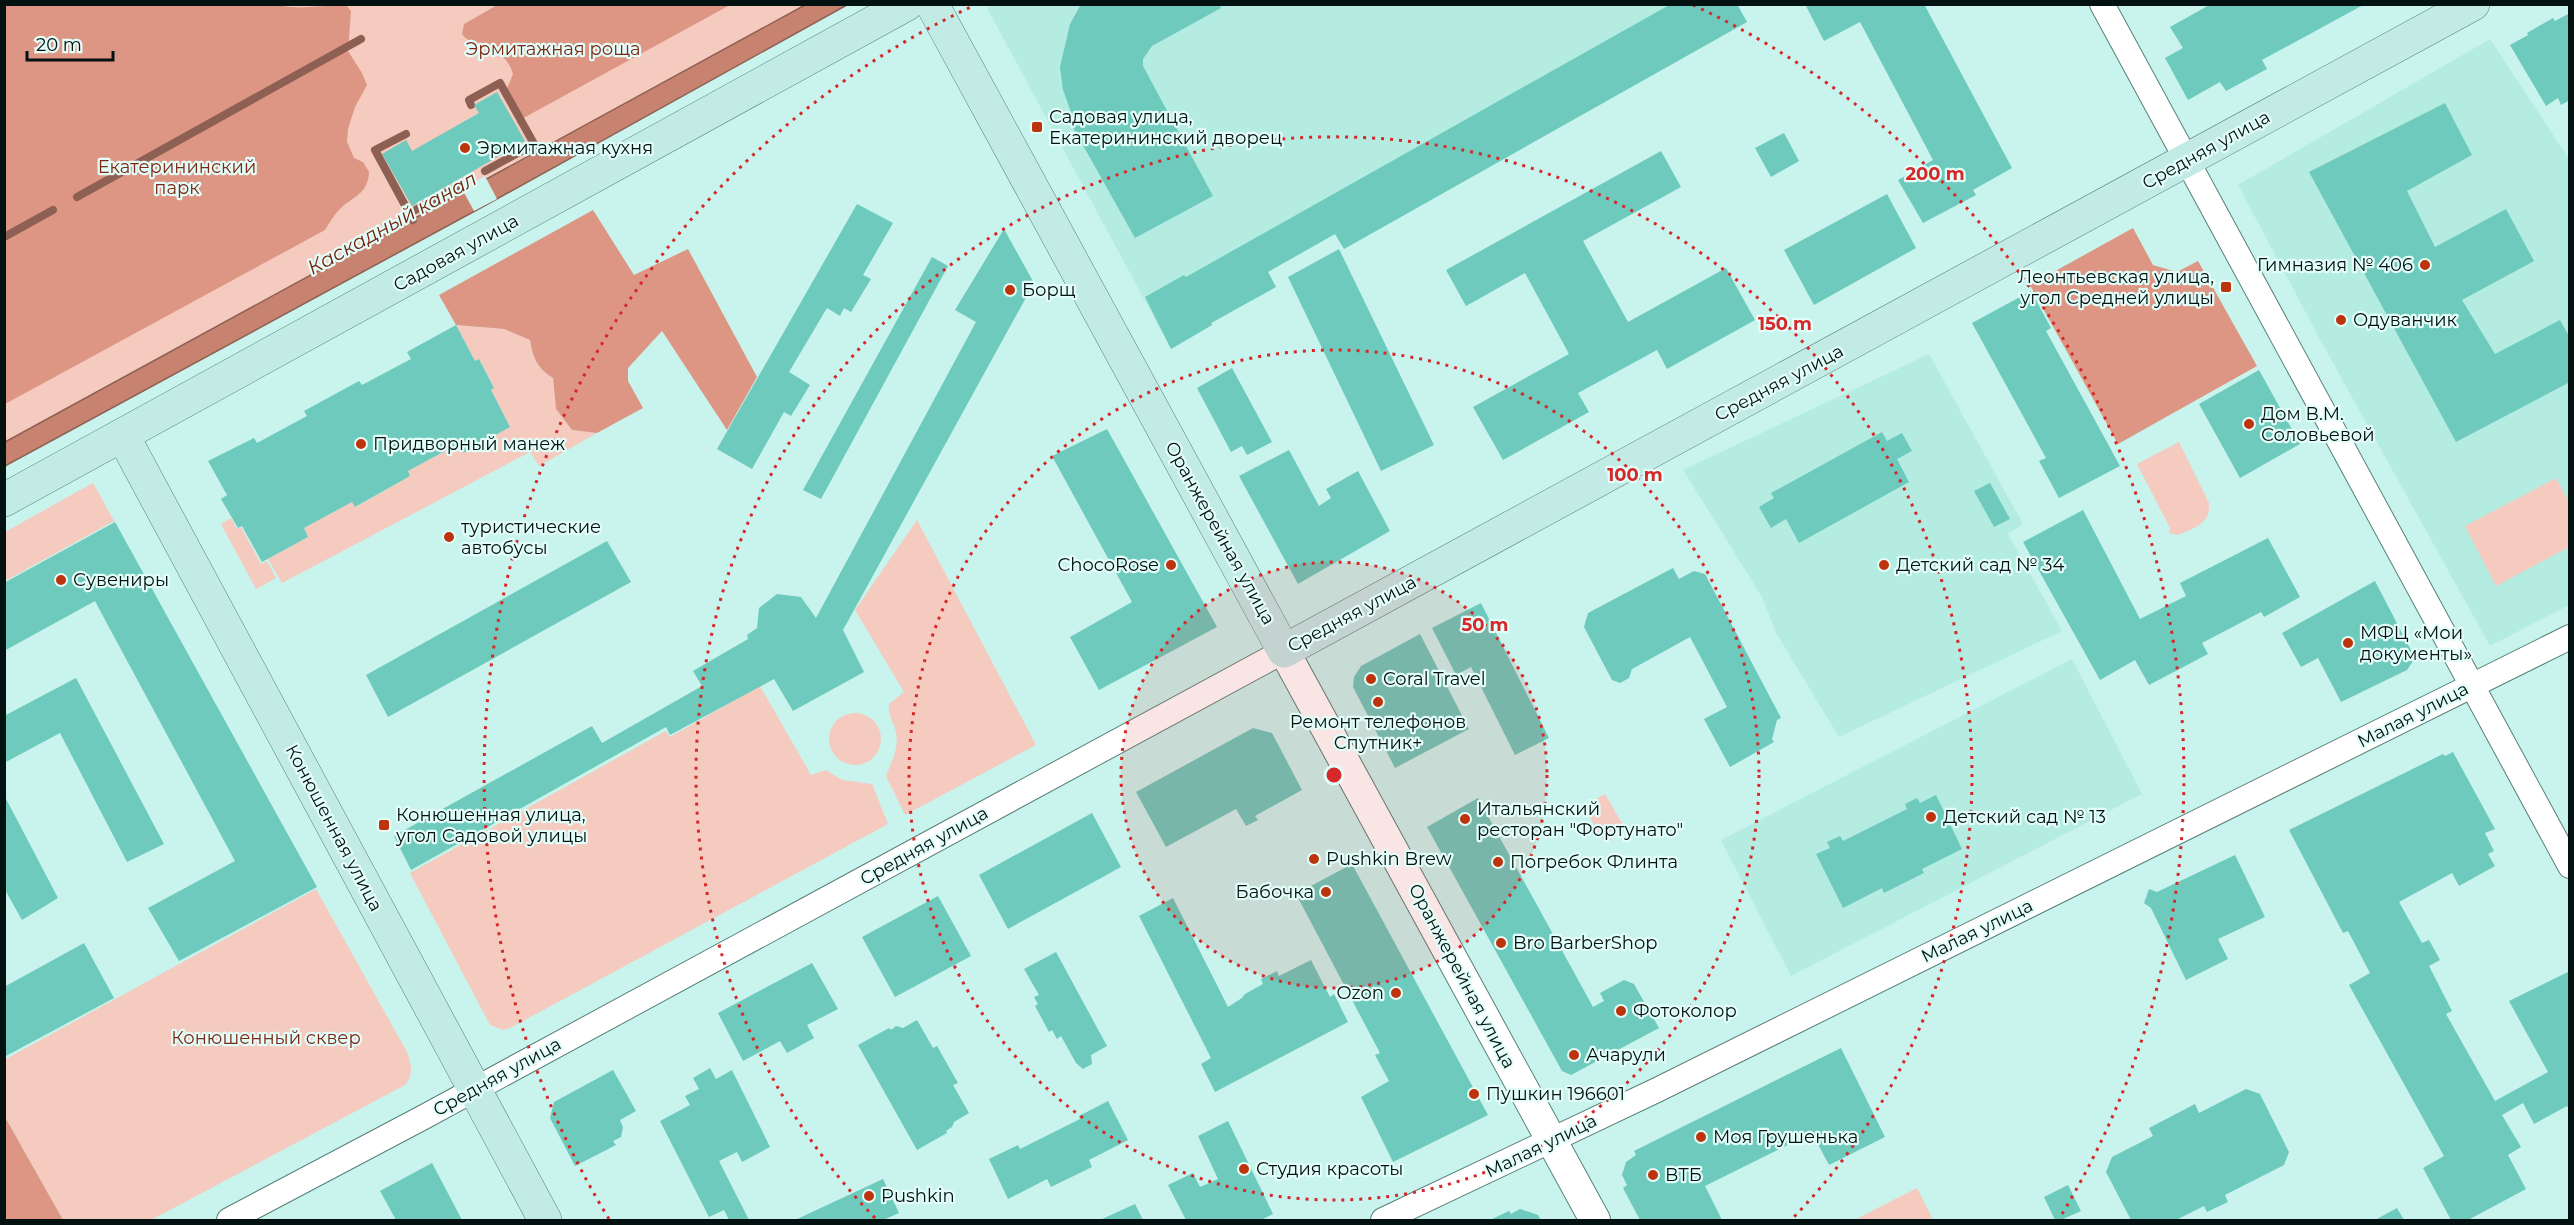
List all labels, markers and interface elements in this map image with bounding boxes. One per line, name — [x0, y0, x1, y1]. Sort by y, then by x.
scale bar — [27, 24, 112, 62]
text: 20 m — [36, 34, 82, 56]
park label: Эрмитажная роща — [466, 38, 640, 60]
place label: Садовая улица, Екатерининский дворец — [1049, 106, 1282, 149]
street label: Средняя улица — [2138, 106, 2274, 194]
marker: Садовая улица, Екатерининский дворец — [1030, 120, 1044, 134]
place label: Эрмитажная кухня — [477, 137, 653, 159]
marker: Эрмитажная кухня — [458, 141, 472, 155]
park label: Екатерининский парк — [98, 156, 256, 199]
text: 200 m — [1905, 163, 1965, 185]
water label: Каскадный канал — [303, 166, 481, 280]
street label: Садовая улица — [390, 210, 522, 296]
place label: Гимназия № 406 — [2257, 254, 2413, 276]
marker: Гимназия № 406 — [2418, 258, 2432, 272]
place label: Леонтьевская улица, угол Средней улицы — [2018, 266, 2214, 309]
place label: Борщ — [1022, 279, 1076, 301]
marker: Леонтьевская улица, угол Средней улицы — [2219, 280, 2233, 294]
marker: Борщ — [1003, 283, 1017, 297]
place label: Одуванчик — [2353, 309, 2458, 331]
text: 150 m — [1758, 313, 1812, 335]
marker: Одуванчик — [2334, 313, 2348, 327]
street label: Средняя улица — [1711, 340, 1847, 426]
place label: Дом В.М. Соловьевой — [2261, 403, 2375, 446]
marker: Дом В.М. Соловьевой — [2242, 417, 2256, 431]
place label: Придворный манеж — [373, 433, 565, 455]
marker: Придворный манеж — [354, 437, 368, 451]
street label: Оранжерейная улица — [1160, 437, 1280, 629]
text: 100 m — [1607, 464, 1663, 486]
place label: туристические автобусы — [461, 516, 601, 559]
marker: туристические автобусы — [442, 530, 456, 544]
place label: ChocoRose — [1058, 554, 1159, 576]
place label: Детский сад № 34 — [1896, 554, 2064, 576]
marker: ChocoRose — [1164, 558, 1178, 572]
marker: Детский сад № 34 — [1877, 558, 1891, 572]
place label: Сувениры — [73, 569, 169, 591]
street label: Средняя улица — [1284, 571, 1420, 657]
marker: Сувениры — [54, 573, 68, 587]
text: 50 m — [1462, 614, 1508, 636]
place label: МФЦ «Мои документы» — [2360, 622, 2472, 665]
marker: МФЦ «Мои документы» — [2341, 636, 2355, 650]
place label: Coral Travel — [1383, 668, 1486, 690]
marker: Coral Travel — [1364, 672, 1378, 686]
street label: Малая улица — [2354, 678, 2472, 752]
marker: Ремонт телефонов Спутник+ — [1371, 695, 1385, 709]
place label: Ремонт телефонов Спутник+ — [1290, 711, 1466, 754]
street label: Конюшенная улица — [281, 741, 387, 915]
centre of rings — [1324, 765, 1344, 785]
place label: Итальянский ресторан "Фортунато" — [1477, 798, 1683, 841]
street label: Средняя улица — [856, 802, 992, 890]
place label: Конюшенная улица, угол Садовой улицы — [395, 804, 587, 847]
place label: Детский сад № 13 — [1943, 806, 2106, 828]
marker: Детский сад № 13 — [1924, 810, 1938, 824]
marker: Итальянский ресторан "Фортунато" — [1458, 812, 1472, 826]
marker: Конюшенная улица, угол Садовой улицы — [377, 818, 391, 832]
place label: Pushkin Brew — [1326, 848, 1452, 870]
place label: Погребок Флинта — [1510, 851, 1678, 873]
marker: Pushkin Brew — [1307, 852, 1321, 866]
marker: Погребок Флинта — [1491, 855, 1505, 869]
street label: Оранжерейная улица — [1404, 880, 1520, 1072]
place label: Бабочка — [1236, 881, 1314, 903]
marker: Бабочка — [1319, 885, 1333, 899]
street label: Малая улица — [1918, 894, 2036, 968]
place label: Bro BarberShop — [1513, 932, 1658, 954]
marker: Bro BarberShop — [1494, 936, 1508, 950]
place label: Ozon — [1336, 982, 1384, 1004]
marker: Ozon — [1389, 986, 1403, 1000]
place label: Фотоколор — [1633, 1000, 1737, 1022]
marker: Фотоколор — [1614, 1004, 1628, 1018]
park label: Конюшенный сквер — [171, 1027, 361, 1049]
street label: Средняя улица — [429, 1033, 565, 1121]
place label: Ачарули — [1586, 1044, 1666, 1066]
marker: Ачарули — [1567, 1048, 1581, 1062]
place label: Пушкин 196601 — [1486, 1083, 1625, 1105]
marker: Пушкин 196601 — [1467, 1087, 1481, 1101]
street label: Малая улица — [1482, 1109, 1600, 1183]
place label: Моя Грушенька — [1713, 1126, 1858, 1148]
marker: Моя Грушенька — [1694, 1130, 1708, 1144]
place label: Студия красоты — [1256, 1158, 1403, 1180]
marker: Студия красоты — [1237, 1162, 1251, 1176]
place label: ВТБ — [1665, 1164, 1702, 1186]
marker: ВТБ — [1646, 1168, 1660, 1182]
place label: Pushkin — [881, 1185, 955, 1207]
marker: Pushkin — [862, 1189, 876, 1203]

